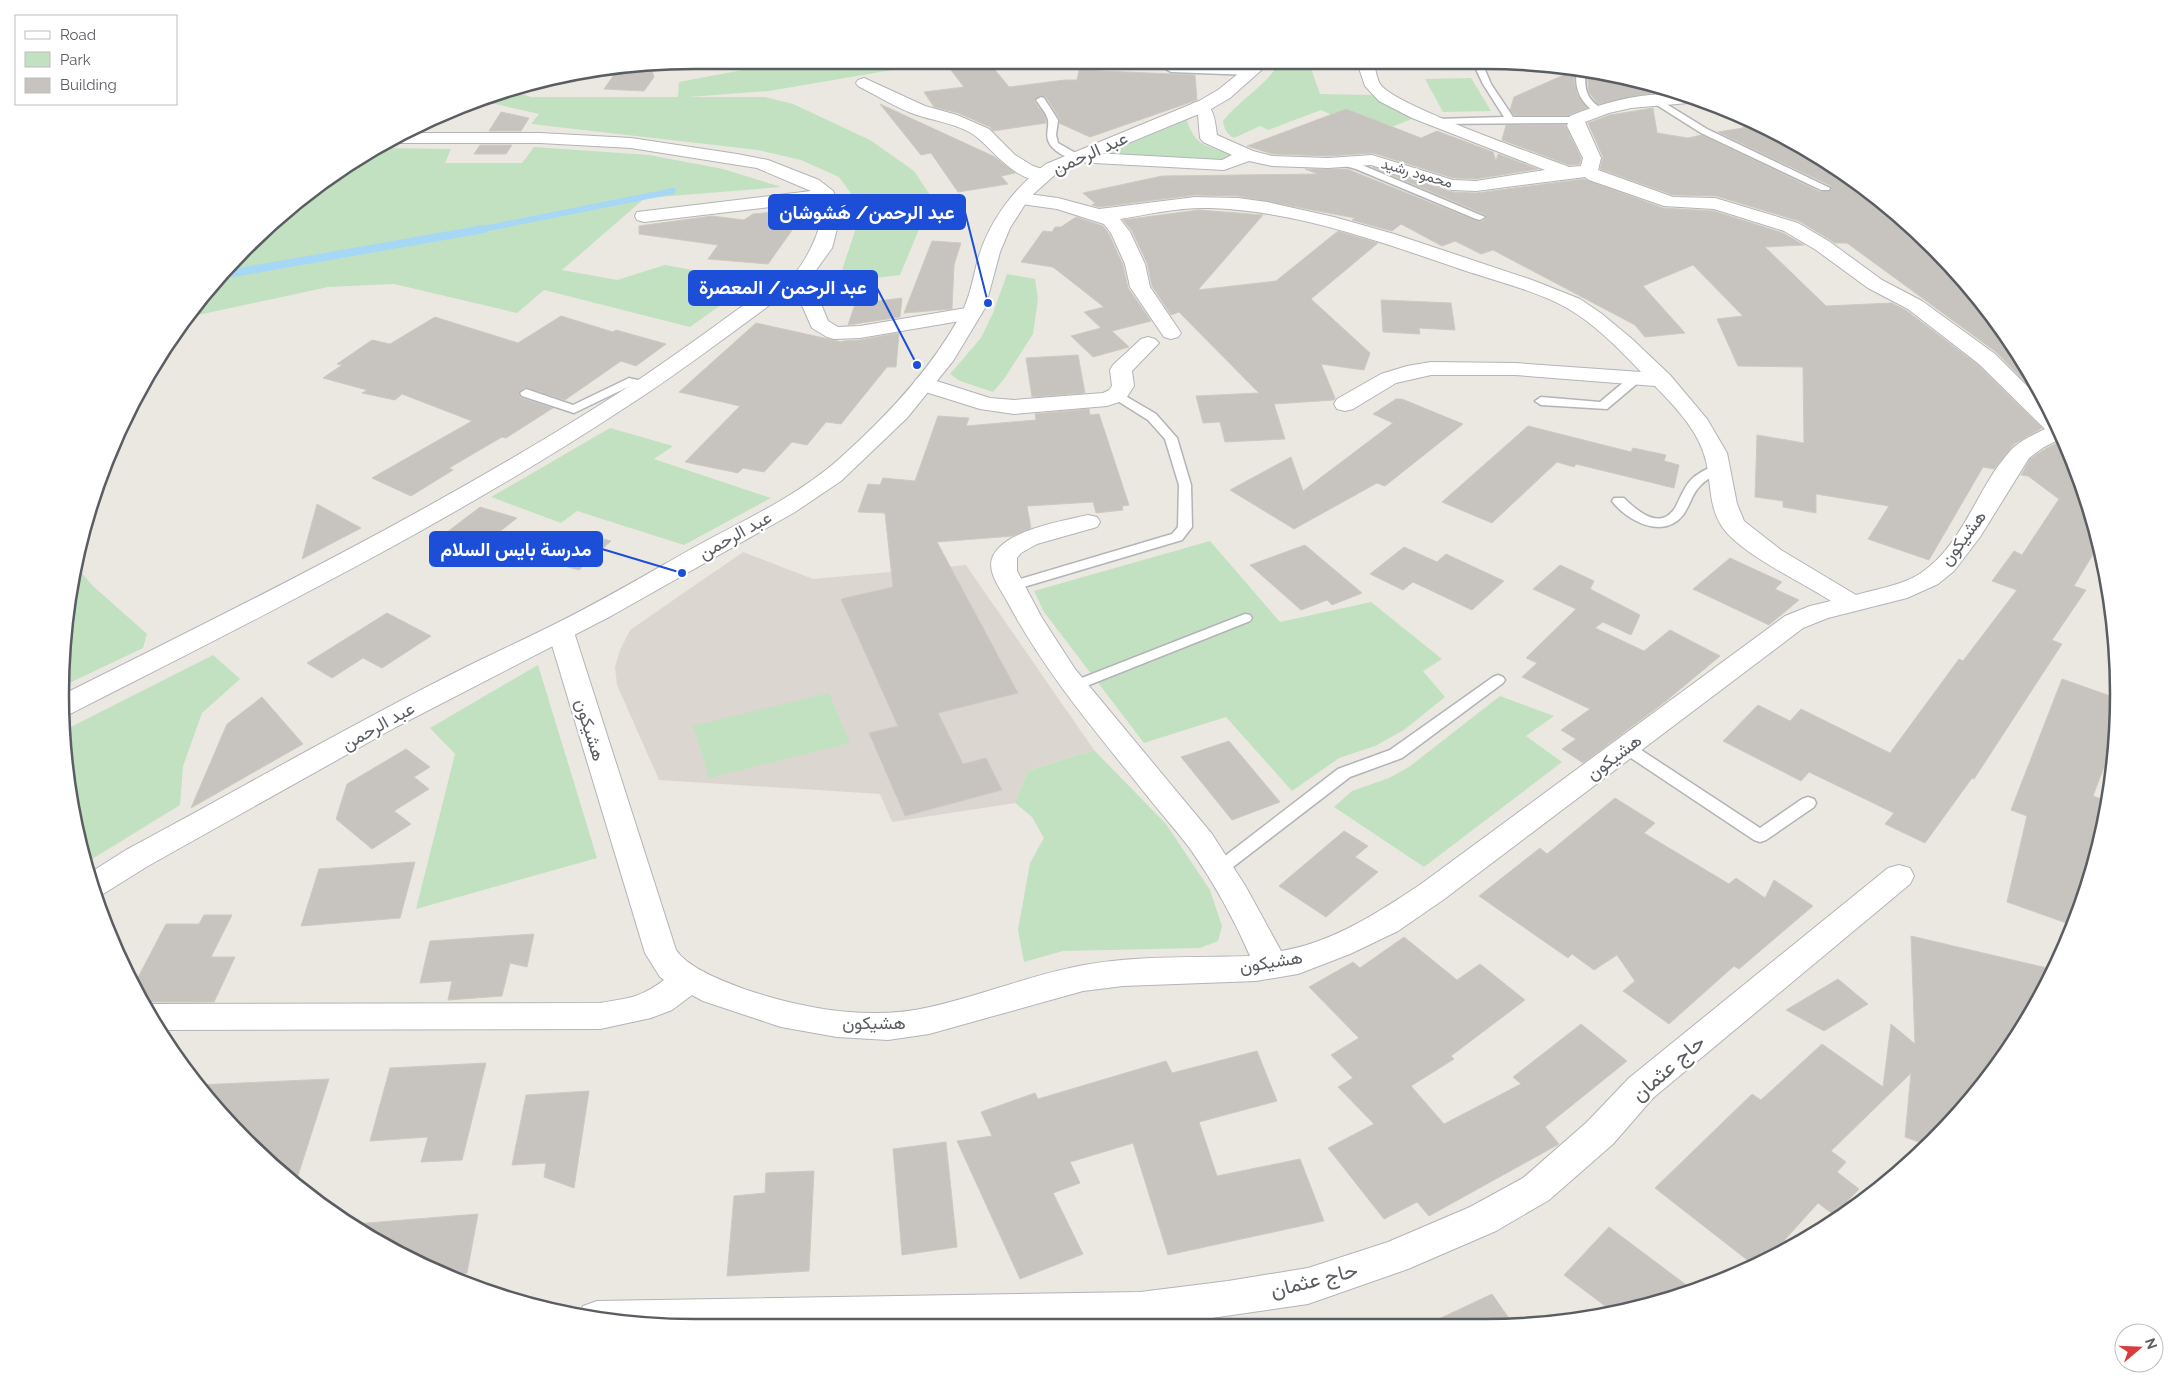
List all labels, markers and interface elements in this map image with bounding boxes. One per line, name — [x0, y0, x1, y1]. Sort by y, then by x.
legend — [15, 15, 178, 105]
text: Road — [60, 26, 96, 44]
text: Park — [60, 51, 91, 69]
text: Building — [60, 76, 117, 94]
street label: عبد الرحمن — [1049, 127, 1131, 179]
street label: محمود رشيد — [1379, 154, 1455, 192]
callout: عبد الرحمن/ هَشوشان — [769, 195, 965, 229]
text: عبد الرحمن/ هَشوشان — [779, 201, 955, 225]
callout: عبد الرحمن/ المعصرة — [689, 271, 877, 305]
text: عبد الرحمن/ المعصرة — [699, 276, 867, 300]
street label: عبد الرحمن — [695, 506, 775, 564]
street label: هشيكون — [1935, 506, 1991, 570]
callout: مدرسة بايس السلام — [430, 532, 602, 566]
text: مدرسة بايس السلام — [440, 538, 592, 562]
street label: هشيكون — [570, 696, 610, 764]
street label: عبد الرحمن — [338, 697, 418, 755]
street label: هشيكون — [1582, 729, 1646, 785]
street label: هشيكون — [1238, 946, 1304, 978]
street label: هشيكون — [842, 1012, 906, 1034]
street label: حاج عثمان — [1626, 1029, 1711, 1108]
street label: حاج عثمان — [1268, 1257, 1361, 1304]
north arrow — [2114, 1323, 2164, 1373]
text: N — [2142, 1336, 2161, 1351]

